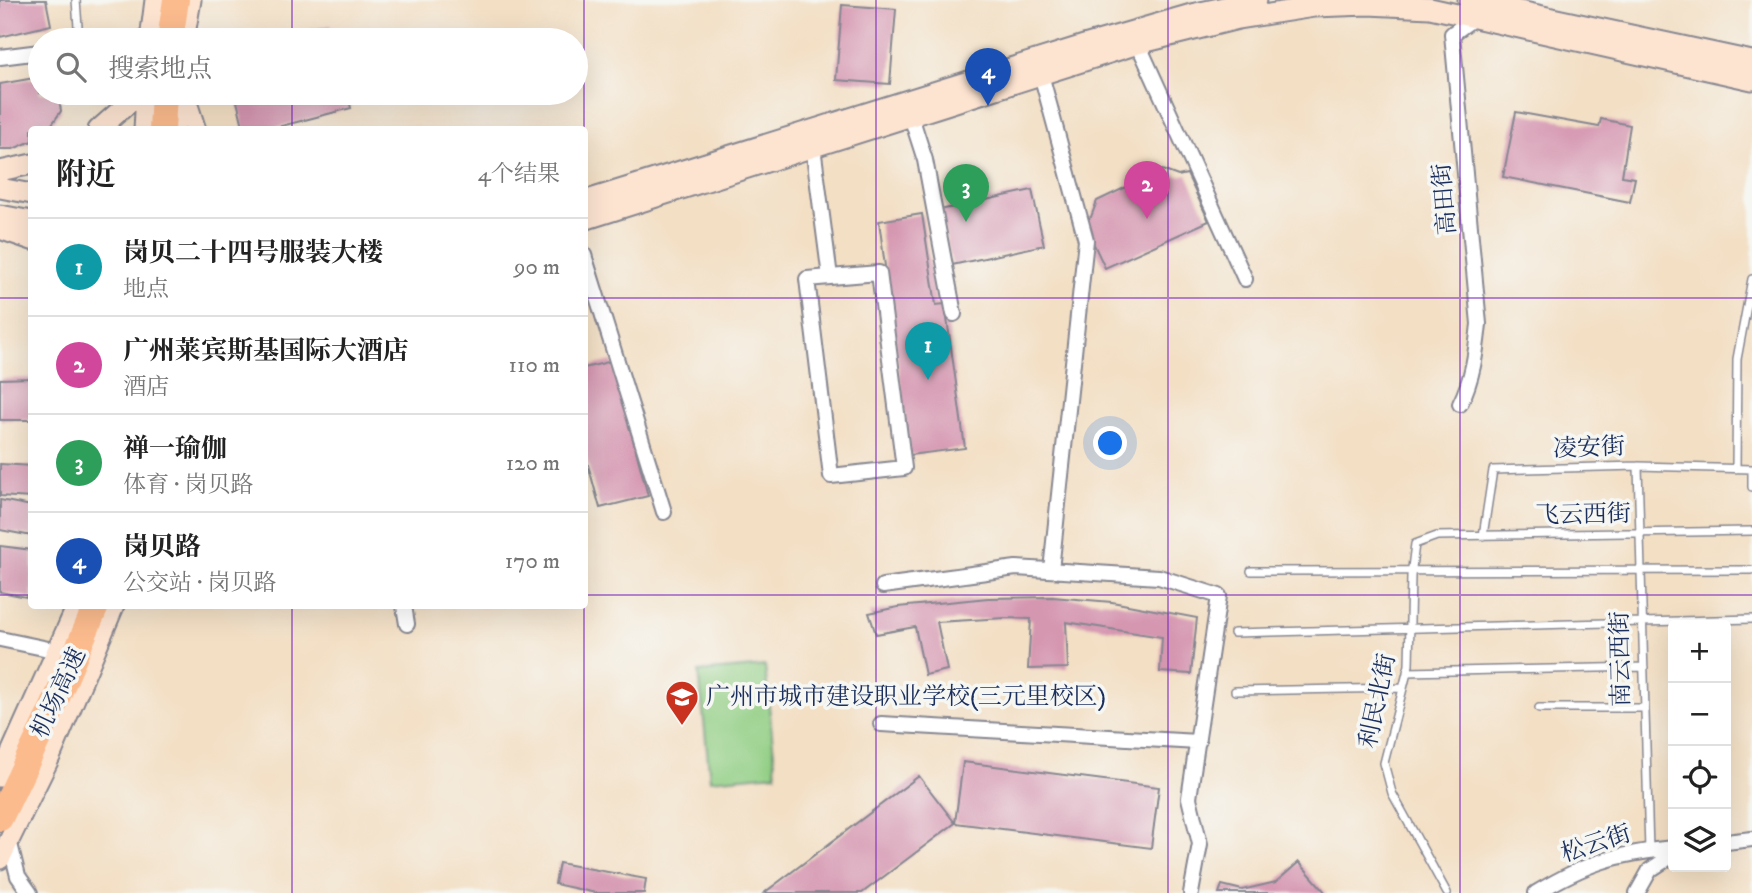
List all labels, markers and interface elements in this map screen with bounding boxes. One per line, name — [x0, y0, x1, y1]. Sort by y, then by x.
search box — [28, 28, 588, 105]
icon: search — [52, 48, 90, 86]
pin: 4 — [965, 48, 1011, 106]
text: 搜索地点 — [108, 53, 212, 86]
text: 附近 — [56, 157, 116, 194]
text: 4个结果 — [478, 160, 560, 189]
pin: 2 — [1124, 161, 1170, 219]
street label: 高田街 — [1427, 162, 1463, 236]
pin: 3 — [943, 164, 989, 222]
text: 岗贝二十四号服装大楼 — [123, 237, 383, 270]
text: 1 — [75, 253, 83, 282]
text: 90 m — [514, 253, 560, 282]
text: 地点 — [123, 275, 169, 304]
pin: 1 — [905, 322, 951, 380]
text: 广州莱宾斯基国际大酒店 — [123, 335, 409, 368]
text: 2 — [73, 351, 85, 380]
text: 110 m — [509, 351, 560, 380]
text: 酒店 — [123, 373, 169, 402]
your location — [1093, 426, 1127, 460]
street label: 凌安街 — [1552, 432, 1626, 464]
text: 禅一瑜伽 — [123, 433, 227, 466]
text: 3 — [75, 449, 83, 478]
text: 120 m — [506, 449, 560, 478]
text: 体育 · 岗贝路 — [123, 471, 253, 500]
street label: 飞云西街 — [1535, 499, 1631, 531]
text: 岗贝路 — [123, 531, 201, 564]
text: 4 — [72, 547, 86, 576]
text: 170 m — [505, 547, 560, 576]
text: 公交站 · 岗贝路 — [123, 569, 276, 598]
street label: 南云西街 — [1605, 611, 1637, 707]
map controls — [1668, 620, 1731, 872]
button: + — [1668, 620, 1731, 683]
street label: 机场高速 — [25, 643, 93, 743]
street label: 利民北街 — [1353, 651, 1403, 751]
school or university icon: 广州市城市建设职业学校(三元里校区) — [663, 678, 701, 727]
place label: 广州市城市建设职业学校(三元里校区) — [706, 682, 1106, 712]
button: − — [1668, 683, 1731, 746]
button: locate — [1668, 746, 1731, 809]
button: layers — [1668, 809, 1731, 872]
street label: 松云街 — [1557, 819, 1635, 869]

